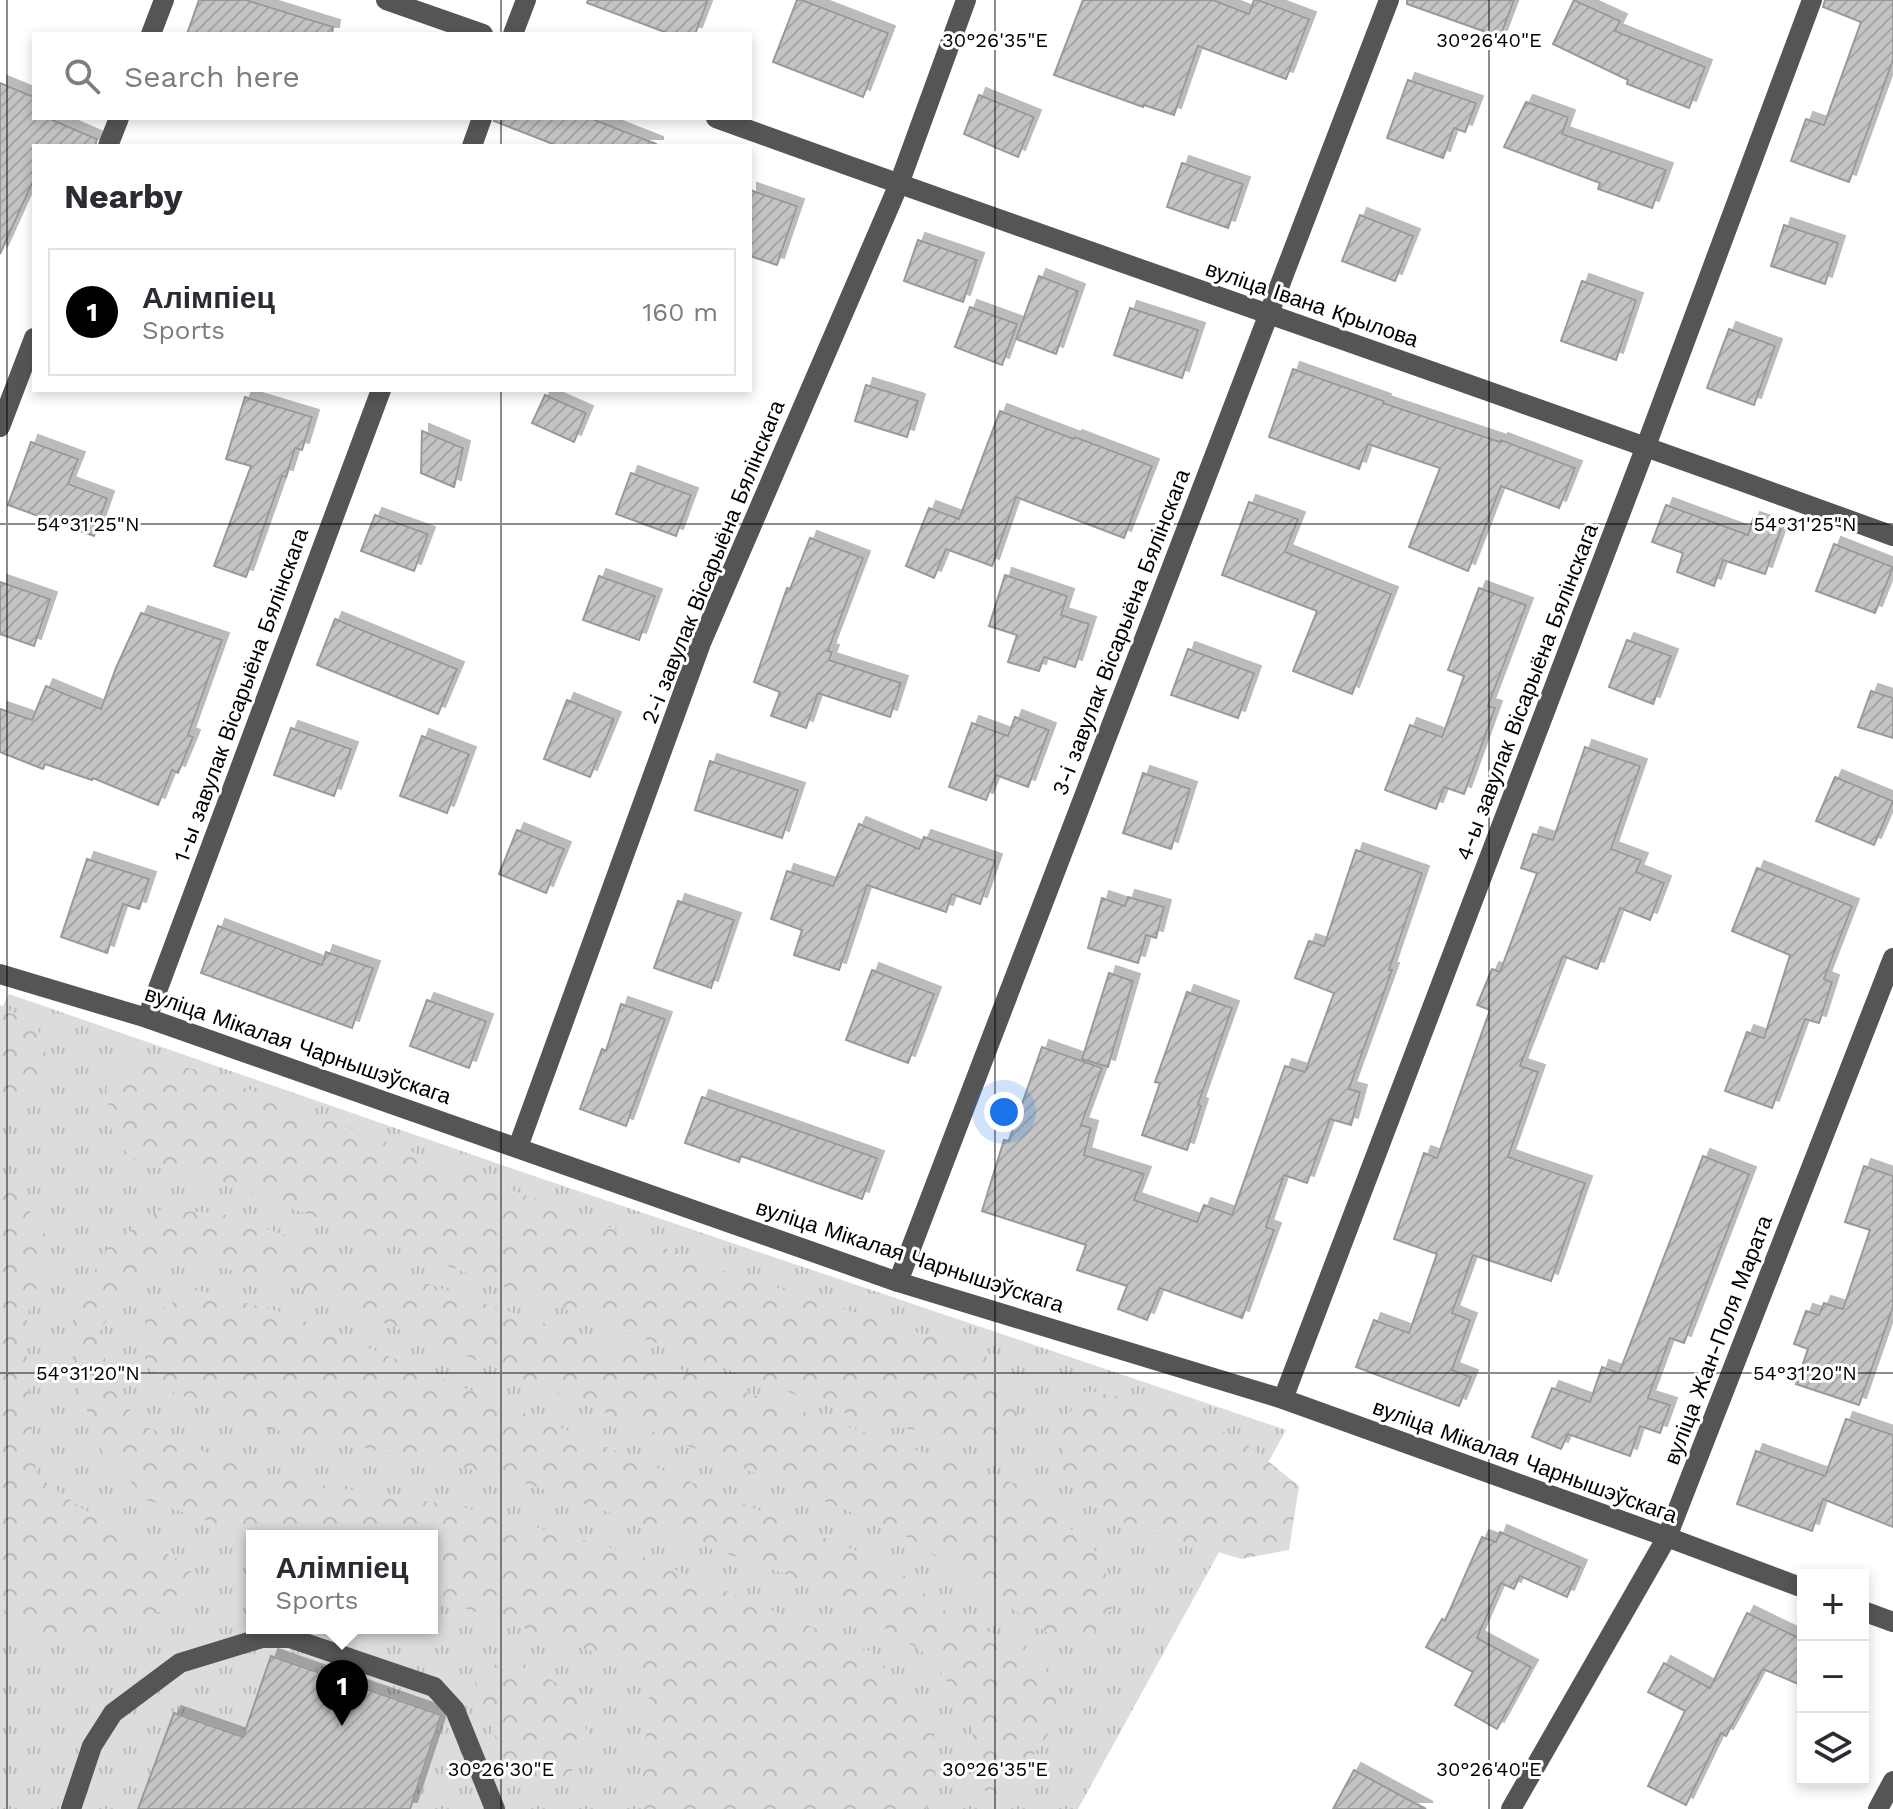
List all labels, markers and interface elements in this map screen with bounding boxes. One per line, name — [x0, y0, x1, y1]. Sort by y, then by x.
text: 30°26'35"E — [942, 28, 1048, 52]
text: 30°26'40"E — [1436, 28, 1542, 52]
search box — [32, 32, 752, 120]
icon: search — [60, 54, 104, 98]
text: Search here — [124, 59, 300, 94]
text: Nearby — [64, 176, 183, 216]
street label: вуліца Івана Крылова — [1202, 256, 1422, 352]
text: Алімпіец — [142, 280, 275, 315]
text: 1 — [86, 297, 98, 327]
text: 160 m — [642, 297, 718, 327]
text: Sports — [142, 315, 225, 345]
street label: 2-і завулак Вісарыёна Бялінскага — [636, 396, 790, 727]
street label: 3-і завулак Вісарыёна Бялінскага — [1047, 465, 1195, 798]
text: 54°31'25"N — [36, 512, 140, 536]
text: 54°31'25"N — [1753, 512, 1857, 536]
street label: 4-ы завулак Вісарыёна Бялінскага — [1451, 519, 1603, 864]
street label: 1-ы завулак Вісарыёна Бялінскага — [169, 524, 313, 865]
street label: вуліца Мікалая Чарнышэўскага — [142, 981, 455, 1109]
your location — [984, 1092, 1024, 1132]
street label: вуліца Мікалая Чарнышэўскага — [753, 1194, 1068, 1318]
street label: вуліца Жан-Поля Марата — [1659, 1211, 1777, 1468]
text: 54°31'20"N — [36, 1361, 140, 1385]
text: 54°31'20"N — [1753, 1361, 1857, 1385]
street label: вуліца Мікалая Чарнышэўскага — [1369, 1394, 1681, 1528]
popup — [246, 1530, 438, 1634]
text: Алімпіец — [276, 1550, 408, 1585]
map controls — [1797, 1569, 1869, 1785]
button: + — [1797, 1569, 1869, 1641]
text: Sports — [276, 1585, 358, 1615]
button: − — [1797, 1641, 1869, 1713]
pin: 1 — [316, 1660, 368, 1726]
button: layers — [1797, 1713, 1869, 1785]
text: 30°26'30"E — [448, 1757, 554, 1781]
text: 30°26'35"E — [942, 1757, 1048, 1781]
text: 30°26'40"E — [1436, 1757, 1542, 1781]

